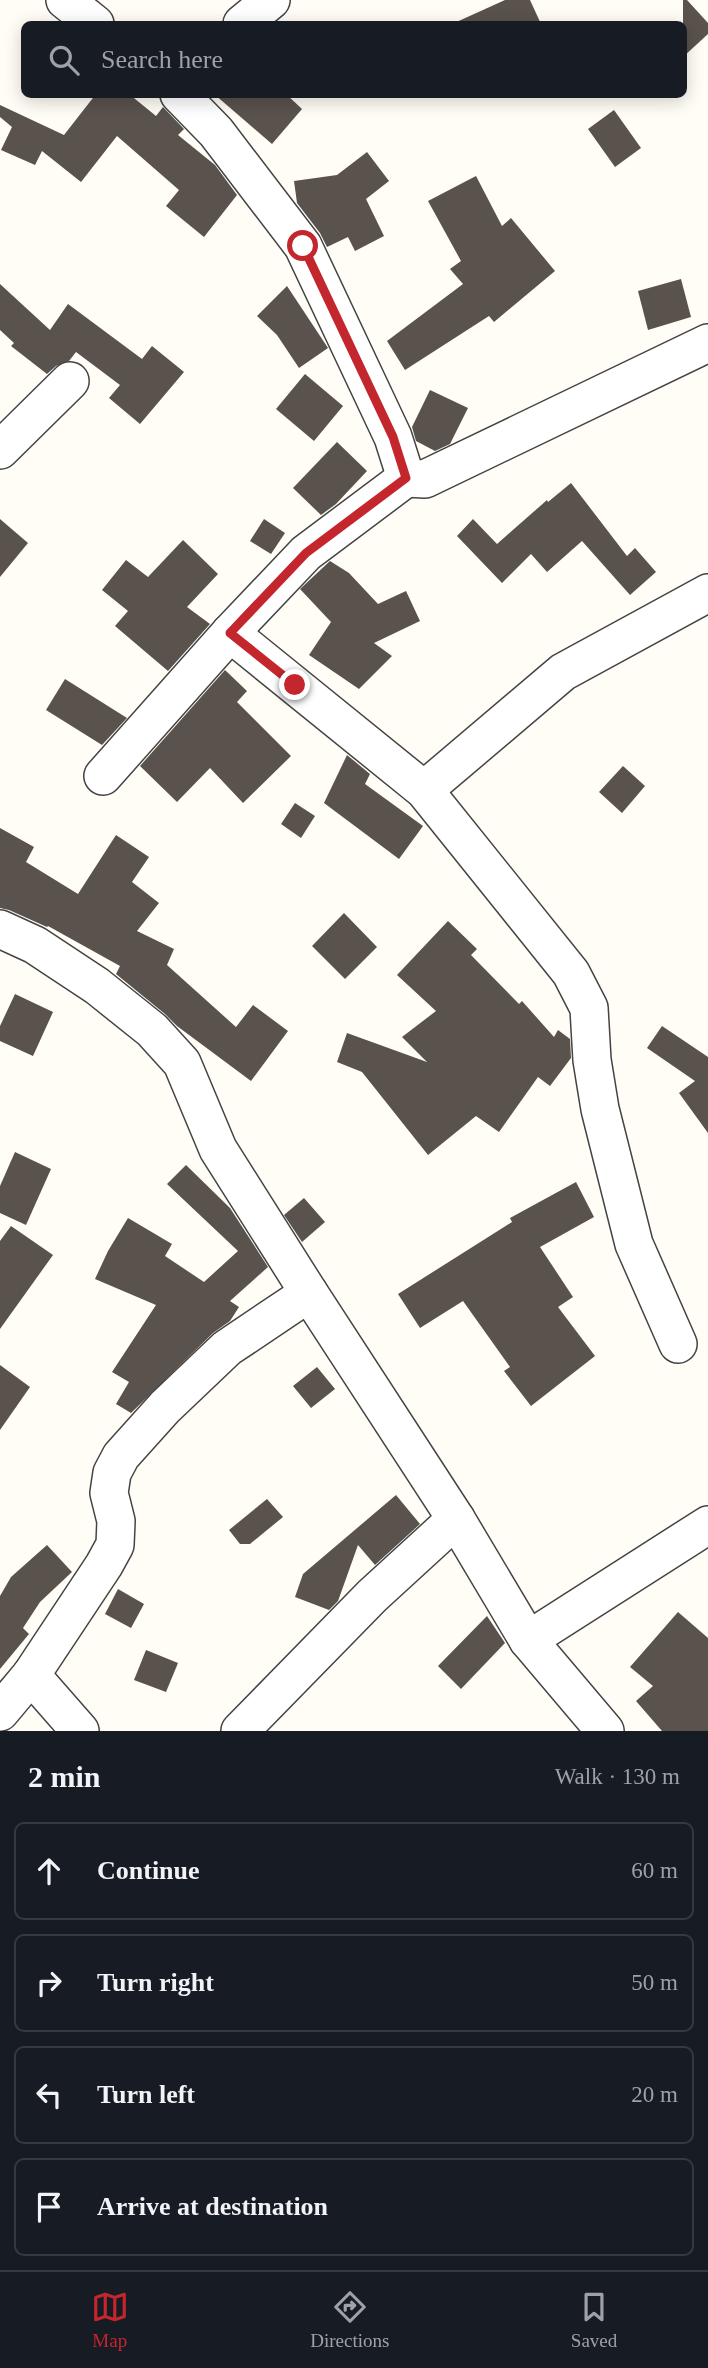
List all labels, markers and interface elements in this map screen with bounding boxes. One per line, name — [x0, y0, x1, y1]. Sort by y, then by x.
search box — [21, 21, 687, 98]
icon: search — [45, 41, 83, 79]
text: Search here — [101, 45, 223, 74]
route start — [287, 230, 318, 261]
route end — [279, 669, 310, 700]
text: 2 min — [28, 1760, 101, 1793]
text: Walk · 130 m — [555, 1764, 680, 1789]
icon: ahead — [30, 1852, 68, 1890]
text: Continue — [97, 1856, 200, 1885]
text: 60 m — [631, 1858, 678, 1883]
icon: right — [30, 1964, 68, 2002]
text: Turn right — [97, 1968, 214, 1997]
text: 50 m — [631, 1970, 678, 1995]
icon: left — [30, 2076, 68, 2114]
text: Turn left — [97, 2080, 195, 2109]
text: 20 m — [631, 2082, 678, 2107]
icon: arrive — [30, 2188, 68, 2226]
text: Arrive at destination — [97, 2192, 328, 2221]
tab: Map — [91, 2288, 129, 2352]
tab: Directions — [310, 2288, 389, 2352]
tab: Saved — [571, 2288, 617, 2352]

